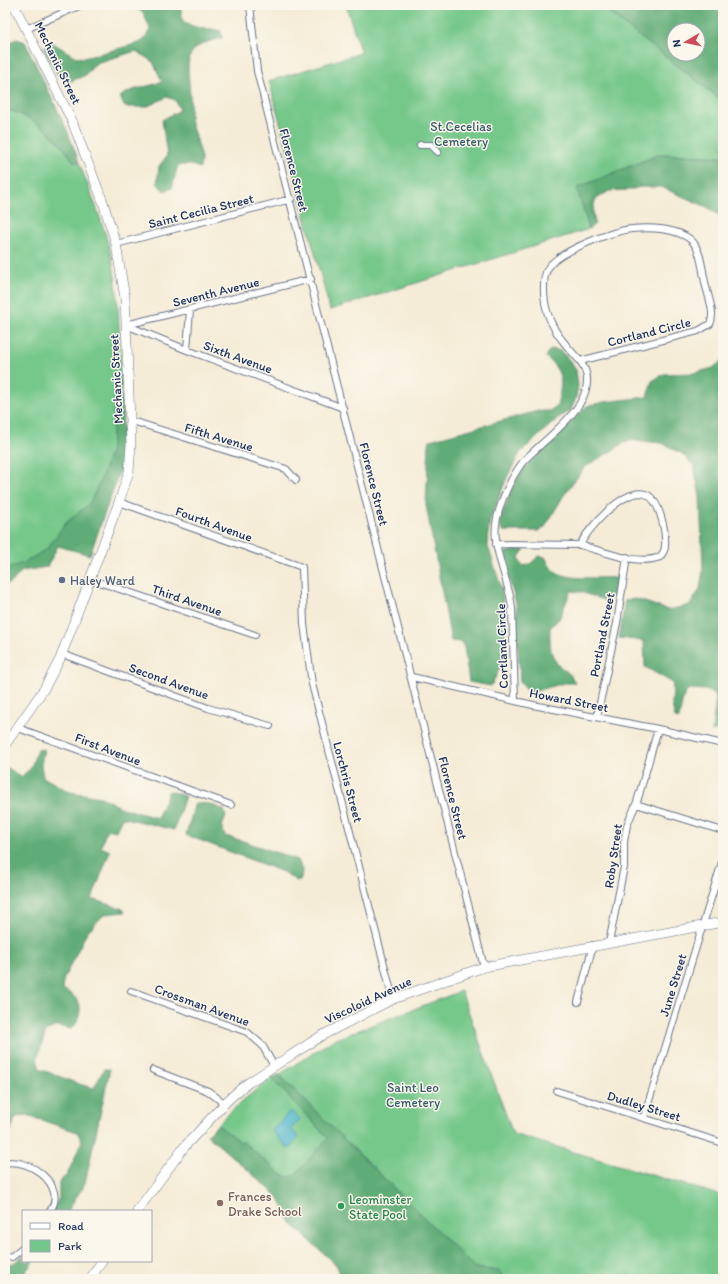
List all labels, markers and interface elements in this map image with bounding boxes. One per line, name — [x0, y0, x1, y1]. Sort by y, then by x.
street label: Mechanic Street — [32, 19, 84, 107]
north arrow — [666, 22, 706, 62]
text: N — [670, 39, 684, 48]
park label: St.Cecelias Cemetery — [430, 119, 492, 149]
street label: Florence Street — [276, 127, 312, 213]
street label: Saint Cecilia Street — [147, 191, 255, 231]
street label: Seventh Avenue — [171, 274, 261, 310]
street label: Cortland Circle — [606, 314, 692, 350]
street label: Mechanic Street — [106, 334, 126, 424]
street label: Sixth Avenue — [201, 338, 275, 376]
street label: Fifth Avenue — [183, 419, 255, 455]
street label: Florence Street — [356, 441, 392, 527]
street label: Fourth Avenue — [174, 503, 254, 545]
place label: Haley Ward — [70, 573, 135, 588]
marker: Haley Ward — [57, 575, 67, 585]
street label: Third Avenue — [150, 581, 224, 619]
street label: Portland Street — [586, 591, 618, 678]
street label: Cortland Circle — [493, 603, 511, 689]
street label: Second Avenue — [127, 660, 211, 702]
street label: Howard Street — [528, 685, 610, 715]
street label: First Avenue — [73, 730, 143, 768]
street label: Lorchris Street — [330, 740, 366, 824]
street label: Florence Street — [435, 755, 471, 841]
street label: Roby Street — [601, 823, 625, 889]
street label: June Street — [656, 952, 690, 1018]
street label: Viscoloid Avenue — [322, 973, 414, 1027]
street label: Crossman Avenue — [152, 981, 252, 1029]
park label: Saint Leo Cemetery — [386, 1080, 440, 1110]
street label: Dudley Street — [605, 1088, 683, 1124]
place label: Frances Drake School — [228, 1189, 302, 1219]
place label: Leominster State Pool — [349, 1192, 411, 1222]
marker: Frances Drake School — [215, 1198, 225, 1208]
marker: Leominster State Pool — [336, 1201, 346, 1211]
legend — [22, 1210, 152, 1262]
text: Road — [58, 1219, 84, 1233]
text: Park — [58, 1239, 82, 1253]

